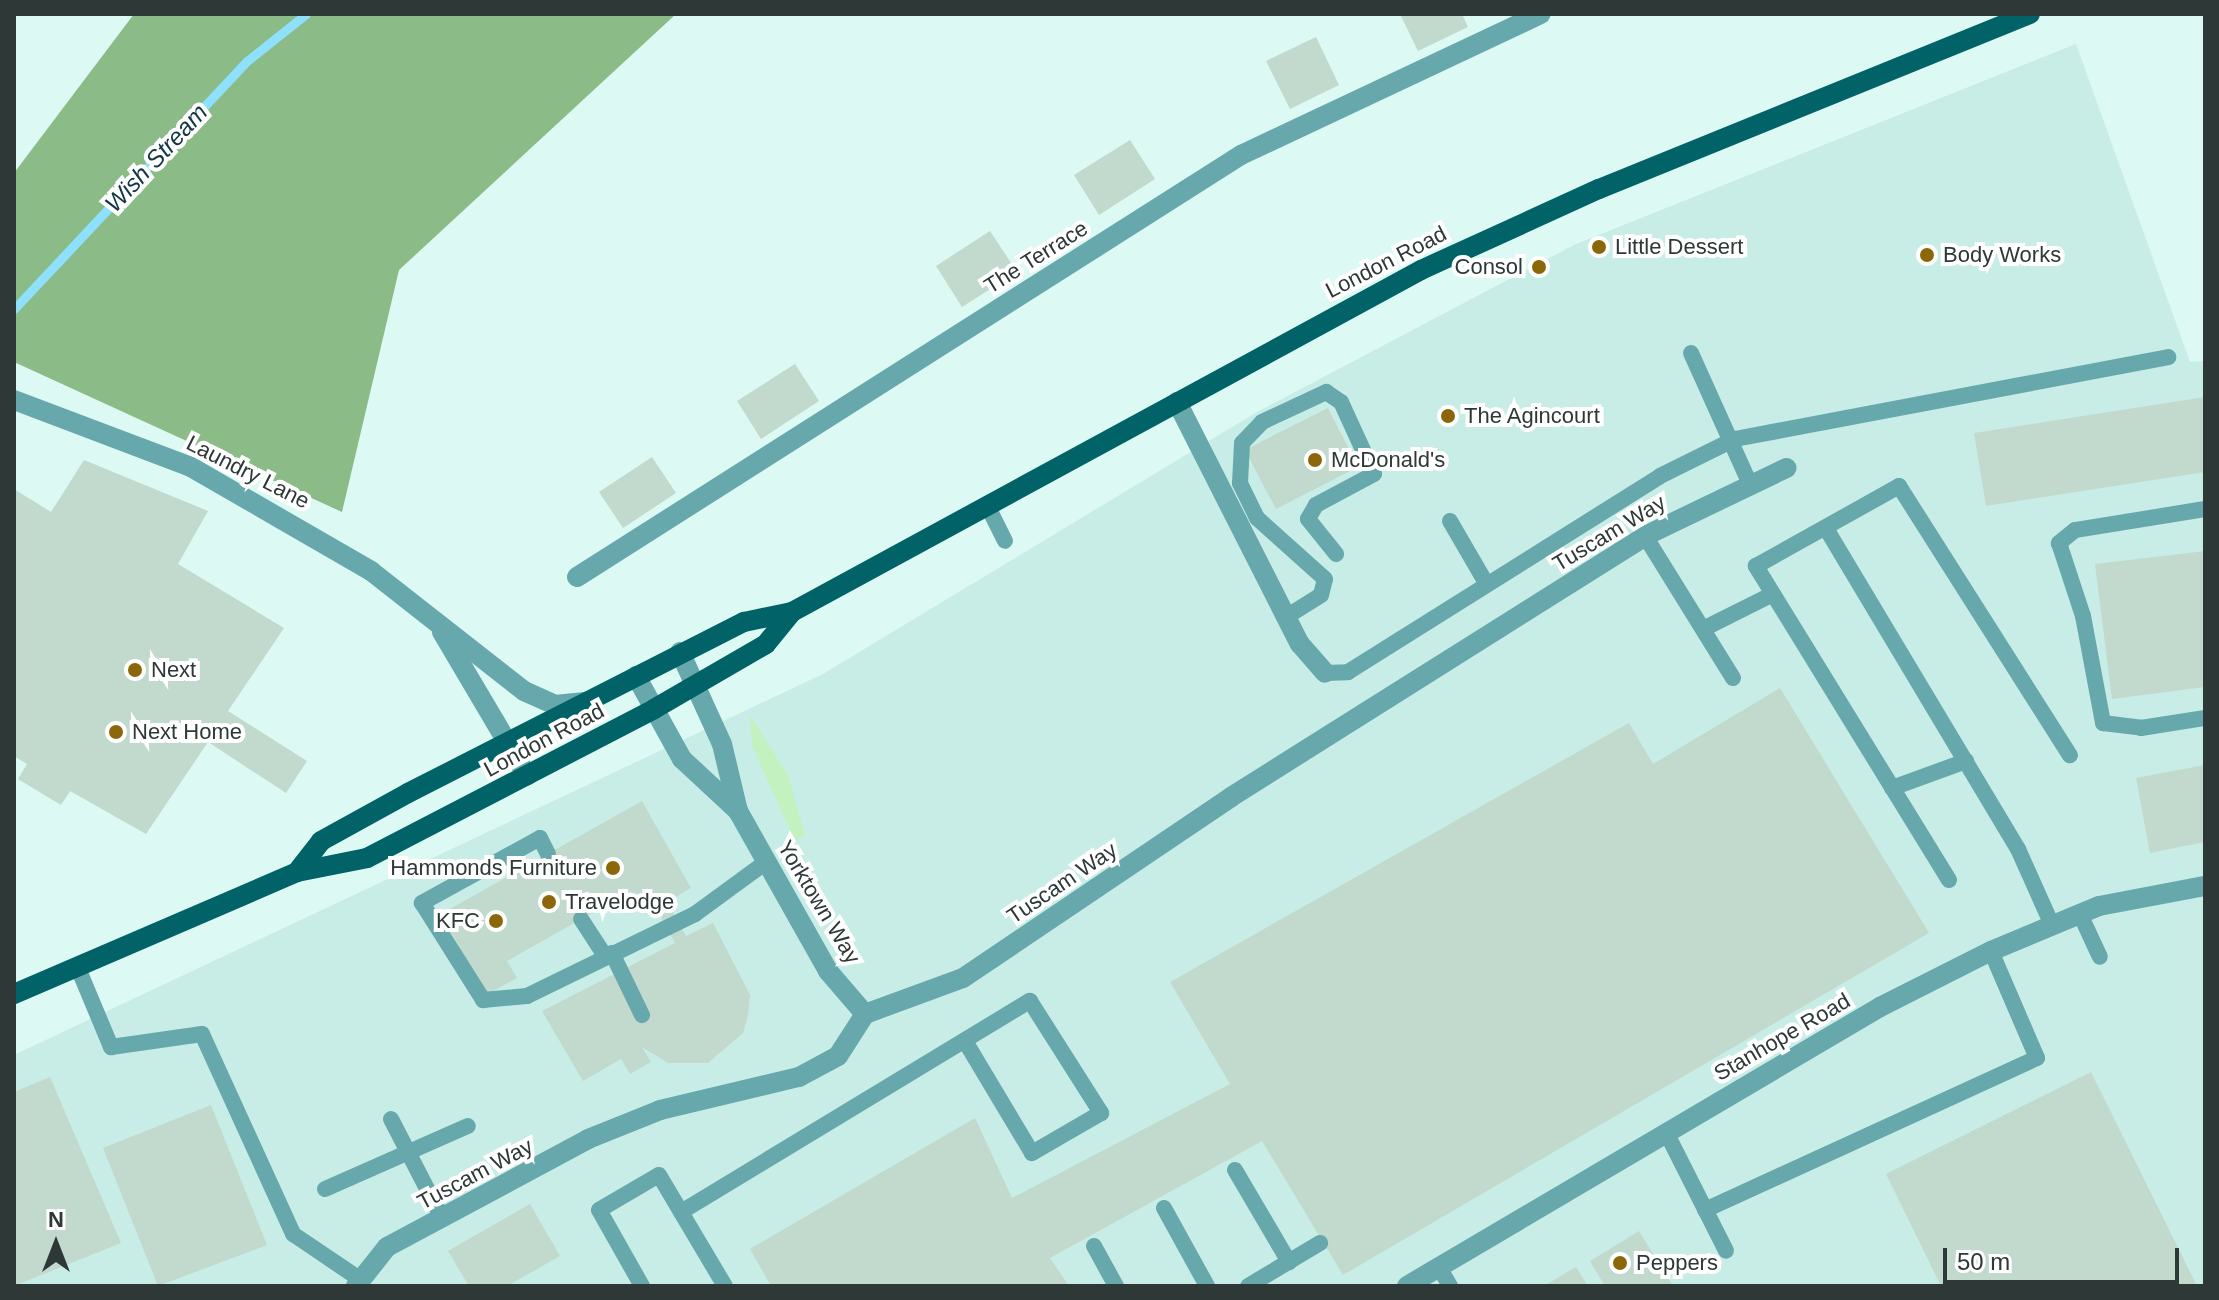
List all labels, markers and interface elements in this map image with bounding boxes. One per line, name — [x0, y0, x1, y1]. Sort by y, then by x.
water label: Wish Stream — [99, 98, 213, 218]
street label: The Terrace — [979, 215, 1093, 299]
street label: London Road — [1321, 220, 1451, 304]
place label: Little Dessert — [1615, 234, 1743, 260]
marker: Little Dessert — [1590, 238, 1608, 256]
place label: Body Works — [1943, 242, 2061, 268]
marker: Body Works — [1918, 246, 1936, 264]
place label: Consol — [1455, 254, 1523, 280]
marker: Consol — [1530, 258, 1548, 276]
place label: The Agincourt — [1464, 403, 1601, 429]
marker: The Agincourt — [1439, 407, 1457, 425]
street label: Laundry Lane — [182, 430, 314, 514]
place label: McDonald's — [1331, 447, 1445, 473]
marker: McDonald's — [1306, 451, 1324, 469]
street label: Tuscam Way — [1548, 489, 1670, 577]
place label: Next — [151, 657, 196, 683]
marker: Next — [126, 661, 144, 679]
street label: London Road — [479, 697, 609, 783]
place label: Next Home — [132, 719, 242, 745]
marker: Next Home — [107, 723, 125, 741]
street label: Yorktown Way — [772, 836, 866, 968]
street label: Tuscam Way — [1002, 837, 1122, 929]
place label: Hammonds Furniture — [390, 855, 597, 881]
marker: Hammonds Furniture — [604, 859, 622, 877]
place label: Travelodge — [565, 889, 674, 915]
marker: Travelodge — [540, 893, 558, 911]
place label: KFC — [436, 908, 480, 934]
marker: KFC — [487, 912, 505, 930]
street label: Stanhope Road — [1709, 987, 1855, 1087]
street label: Tuscam Way — [413, 1133, 537, 1215]
north arrow — [16, 1204, 96, 1284]
text: N — [48, 1207, 64, 1232]
scale bar — [1947, 1232, 2183, 1282]
text: 50 m — [1957, 1248, 2010, 1275]
place label: Peppers — [1636, 1250, 1718, 1276]
marker: Peppers — [1611, 1254, 1629, 1272]

